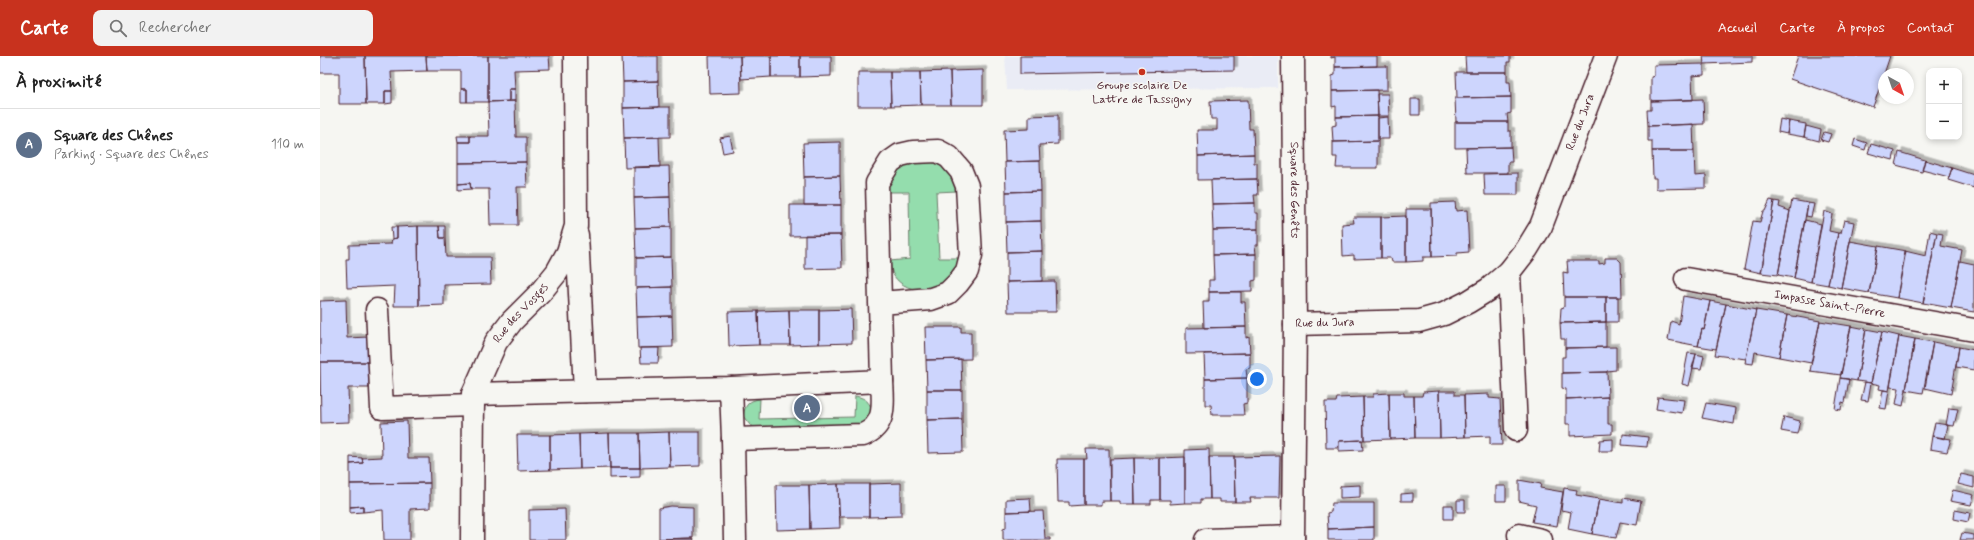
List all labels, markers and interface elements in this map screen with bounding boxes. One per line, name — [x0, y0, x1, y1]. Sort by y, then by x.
search box — [93, 10, 373, 46]
text: Carte — [20, 16, 69, 41]
icon: search — [107, 17, 129, 39]
text: Rechercher — [139, 18, 212, 38]
text: Accueil — [1718, 19, 1757, 37]
text: Carte — [1779, 19, 1815, 37]
text: À propos — [1837, 19, 1885, 37]
text: Contact — [1907, 19, 1954, 37]
marker: Groupe scolaire De Lattre de Tassigny — [1137, 67, 1147, 77]
north arrow — [1878, 68, 1914, 104]
map controls — [1926, 68, 1962, 140]
button: + — [1926, 68, 1962, 104]
text: À proximité — [16, 71, 101, 93]
place label: Groupe scolaire De Lattre de Tassigny — [1092, 78, 1192, 108]
street label: Rue du Jura — [1563, 92, 1599, 153]
button: − — [1926, 104, 1962, 140]
text: Square des Chênes — [54, 126, 173, 146]
text: A — [25, 136, 33, 153]
text: 110 m — [271, 136, 304, 153]
street label: Square des Genêts — [1286, 142, 1302, 238]
text: Parking · Square des Chênes — [54, 146, 209, 163]
street label: Rue des Vosges — [490, 280, 553, 347]
street label: Impasse Saint-Pierre — [1773, 287, 1887, 322]
street label: Rue du Jura — [1295, 315, 1355, 332]
your location — [1247, 369, 1267, 389]
pin: A — [794, 393, 820, 423]

